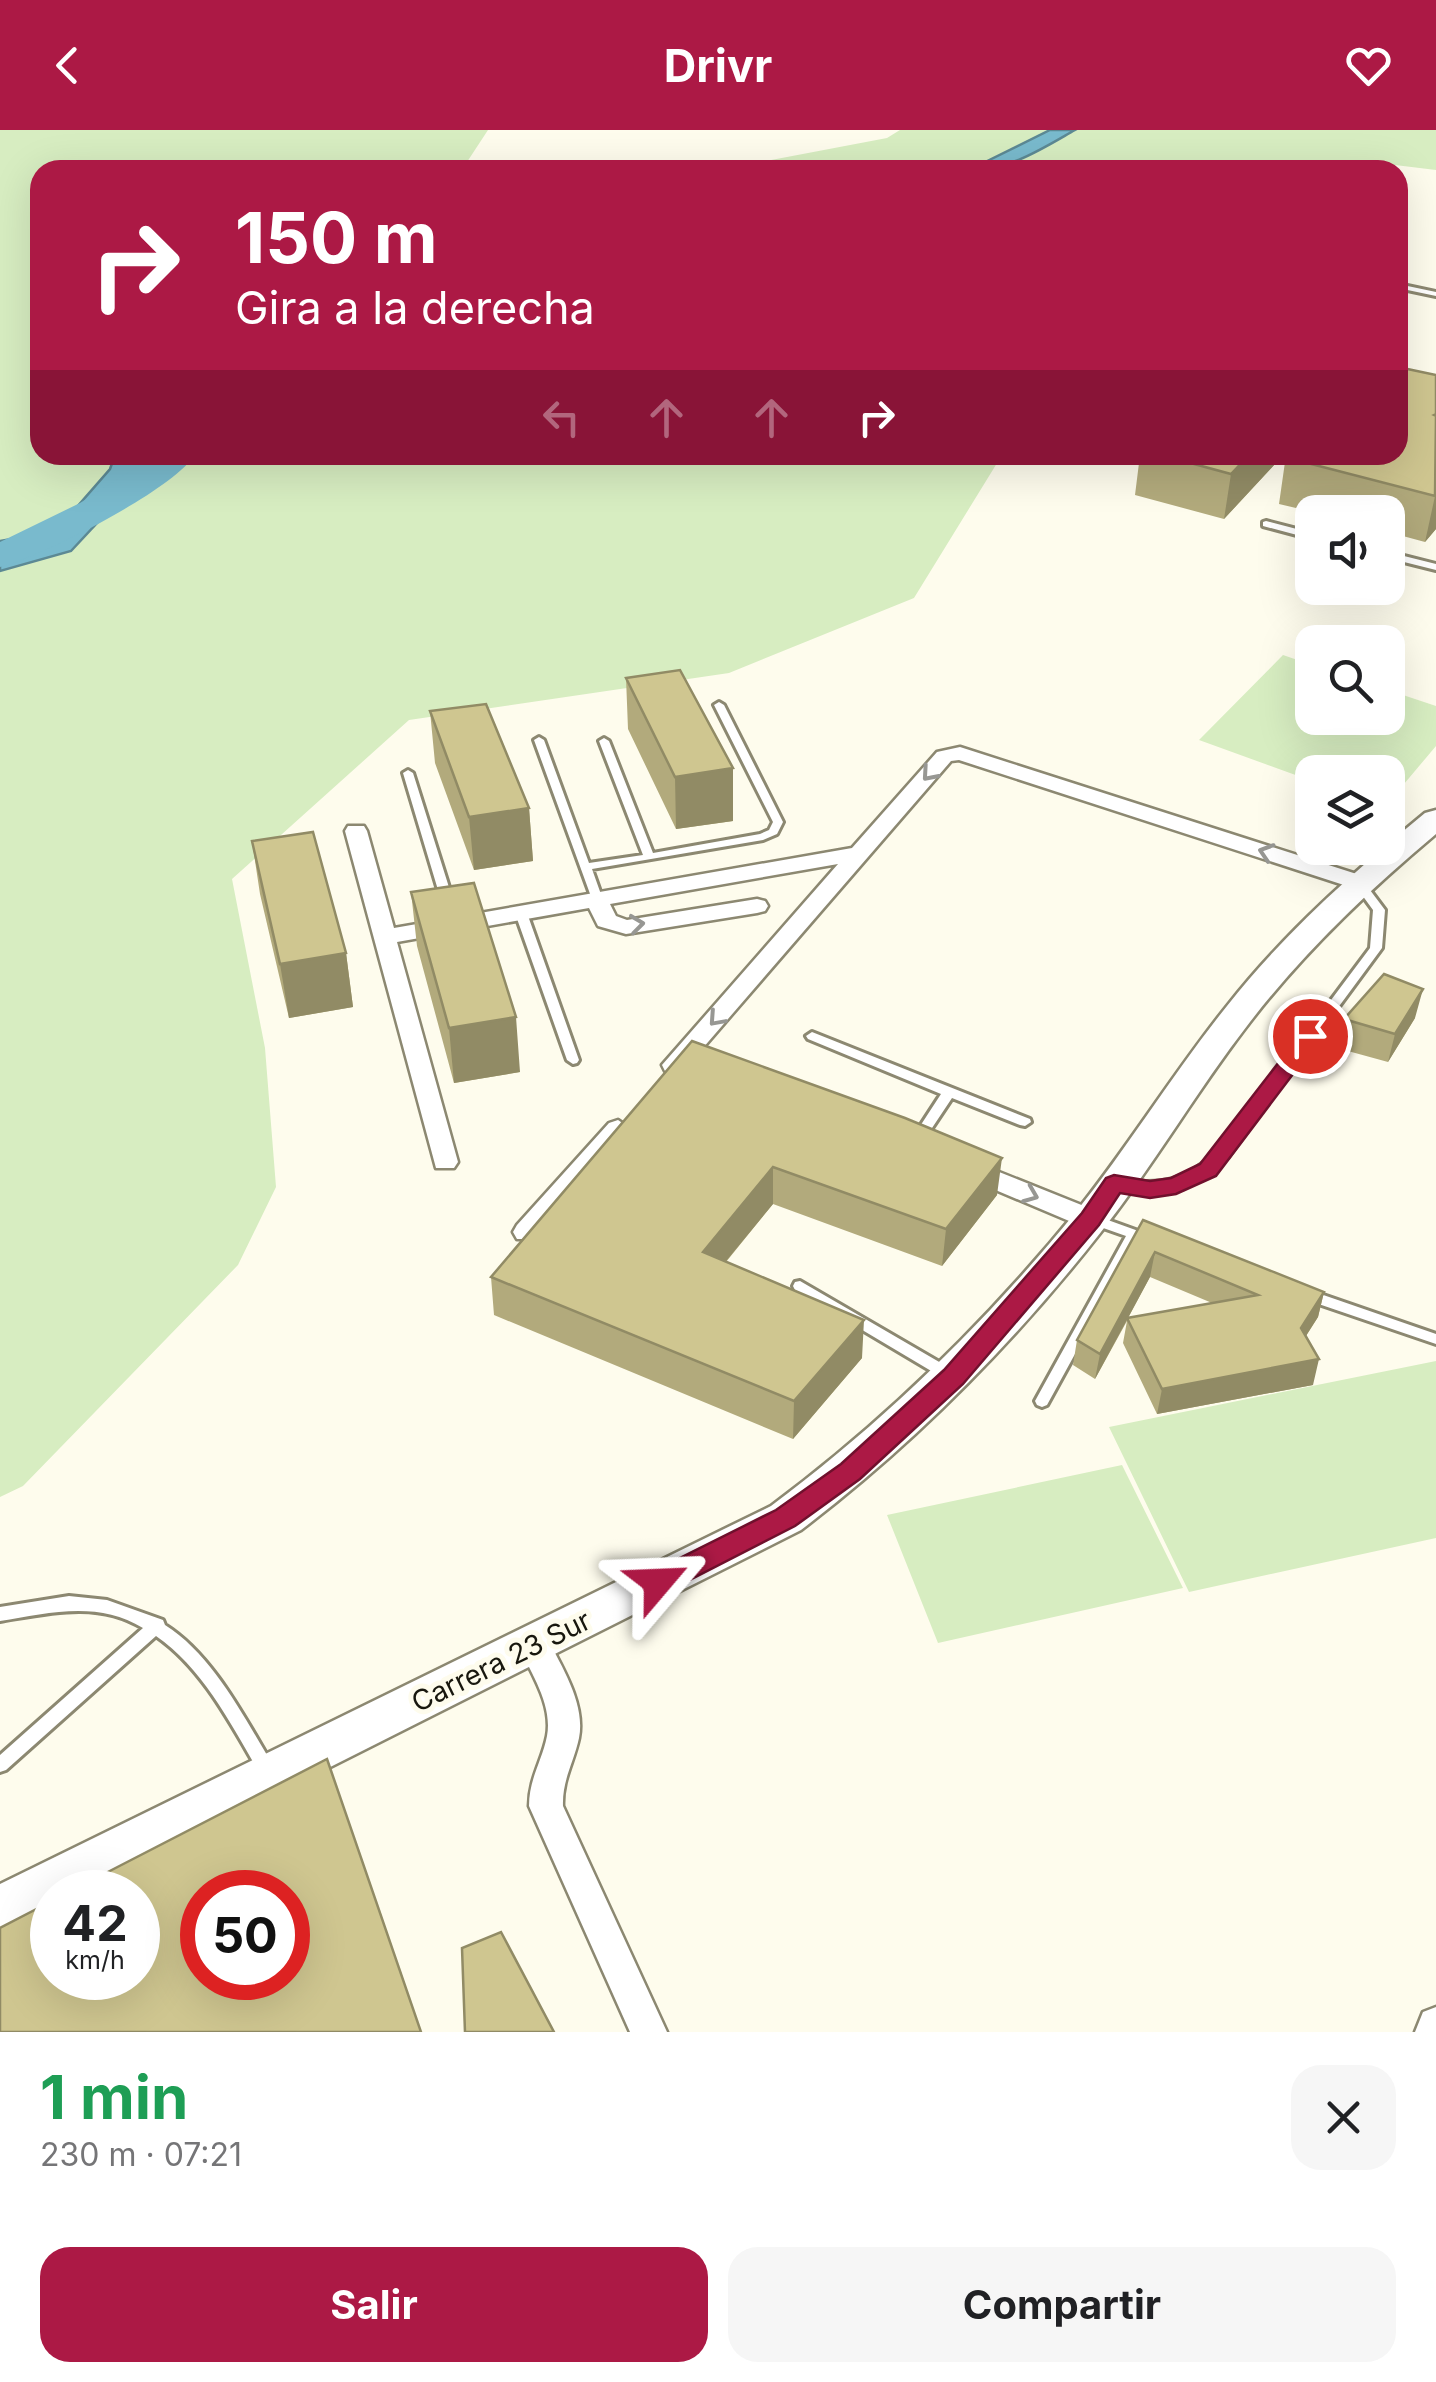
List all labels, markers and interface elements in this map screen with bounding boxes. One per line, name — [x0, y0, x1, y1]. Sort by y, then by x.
icon: back — [40, 38, 95, 93]
text: Drivr — [664, 38, 772, 93]
icon: heart — [1341, 38, 1396, 93]
text: 150 m — [235, 195, 438, 280]
icon: right — [70, 200, 200, 330]
text: Gira a la derecha — [235, 280, 595, 335]
icon: left — [534, 390, 589, 445]
icon: ahead — [639, 390, 694, 445]
icon: ahead — [744, 390, 799, 445]
icon: right — [849, 390, 904, 445]
map controls — [1295, 495, 1405, 865]
button: sound — [1295, 495, 1405, 605]
button: search — [1295, 625, 1405, 735]
button: layers — [1295, 755, 1405, 865]
one-way arrow — [923, 762, 941, 780]
one-way arrow — [1258, 843, 1275, 864]
one-way arrow — [629, 914, 645, 935]
pin — [1268, 994, 1353, 1079]
one-way arrow — [710, 1007, 728, 1026]
icon: arrive — [1283, 1009, 1338, 1064]
one-way arrow — [1022, 1183, 1039, 1203]
position arrow — [606, 1530, 710, 1634]
street label: Carrera 23 Sur — [406, 1603, 596, 1719]
speed limit sign: 50 — [180, 1870, 310, 2000]
text: 42 — [62, 1893, 128, 1953]
text: km/h — [65, 1945, 125, 1975]
text: 1 min — [40, 2061, 188, 2133]
button: close — [1291, 2065, 1396, 2170]
text: 230 m · 07:21 — [40, 2135, 242, 2174]
button: Salir — [40, 2247, 708, 2362]
button: Compartir — [728, 2247, 1396, 2362]

